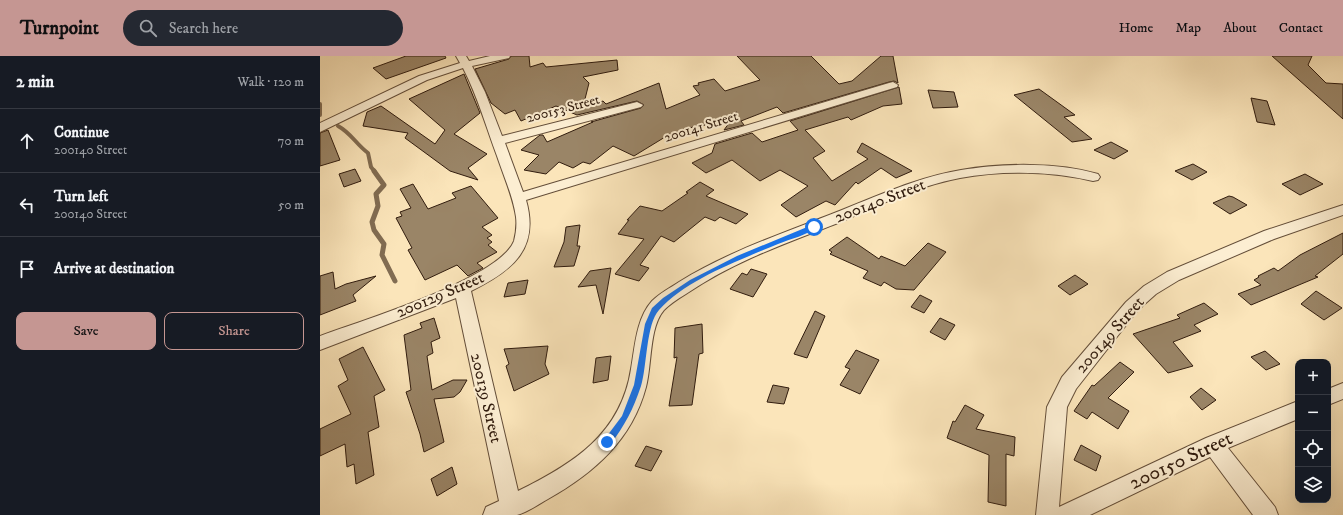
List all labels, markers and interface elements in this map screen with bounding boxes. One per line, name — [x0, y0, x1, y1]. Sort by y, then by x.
search box — [123, 10, 403, 46]
text: Turnpoint — [20, 17, 99, 40]
icon: search — [137, 17, 159, 39]
text: Search here — [169, 19, 238, 38]
text: Home — [1119, 19, 1153, 37]
text: Map — [1175, 19, 1201, 37]
text: About — [1223, 19, 1257, 37]
text: Contact — [1279, 19, 1323, 37]
text: 2 min — [16, 71, 54, 93]
text: Walk · 120 m — [238, 74, 304, 90]
street label: 200153 Street — [524, 90, 602, 127]
street label: 200141 Street — [662, 107, 741, 147]
text: Continue — [54, 123, 109, 142]
icon: ahead — [16, 130, 38, 152]
text: 70 m — [278, 133, 304, 149]
text: 200140 Street — [54, 142, 127, 158]
street label: 200140 Street — [831, 173, 929, 228]
text: Turn left — [54, 187, 108, 206]
icon: left — [16, 194, 38, 216]
text: 50 m — [278, 197, 304, 213]
text: 200140 Street — [54, 206, 127, 222]
route start — [805, 218, 823, 236]
icon: arrive — [16, 258, 38, 280]
text: Arrive at destination — [54, 259, 174, 278]
street label: 200129 Street — [393, 266, 488, 323]
street label: 200149 Street — [1071, 292, 1150, 378]
button: Save — [16, 312, 156, 350]
button: Share — [164, 312, 304, 350]
street label: 200139 Street — [465, 351, 507, 446]
map controls — [1295, 359, 1331, 503]
button: + — [1295, 359, 1331, 395]
button: − — [1295, 395, 1331, 431]
street label: 200150 Street — [1126, 426, 1236, 496]
button: locate — [1295, 431, 1331, 467]
route end — [598, 433, 616, 451]
button: layers — [1295, 467, 1331, 503]

